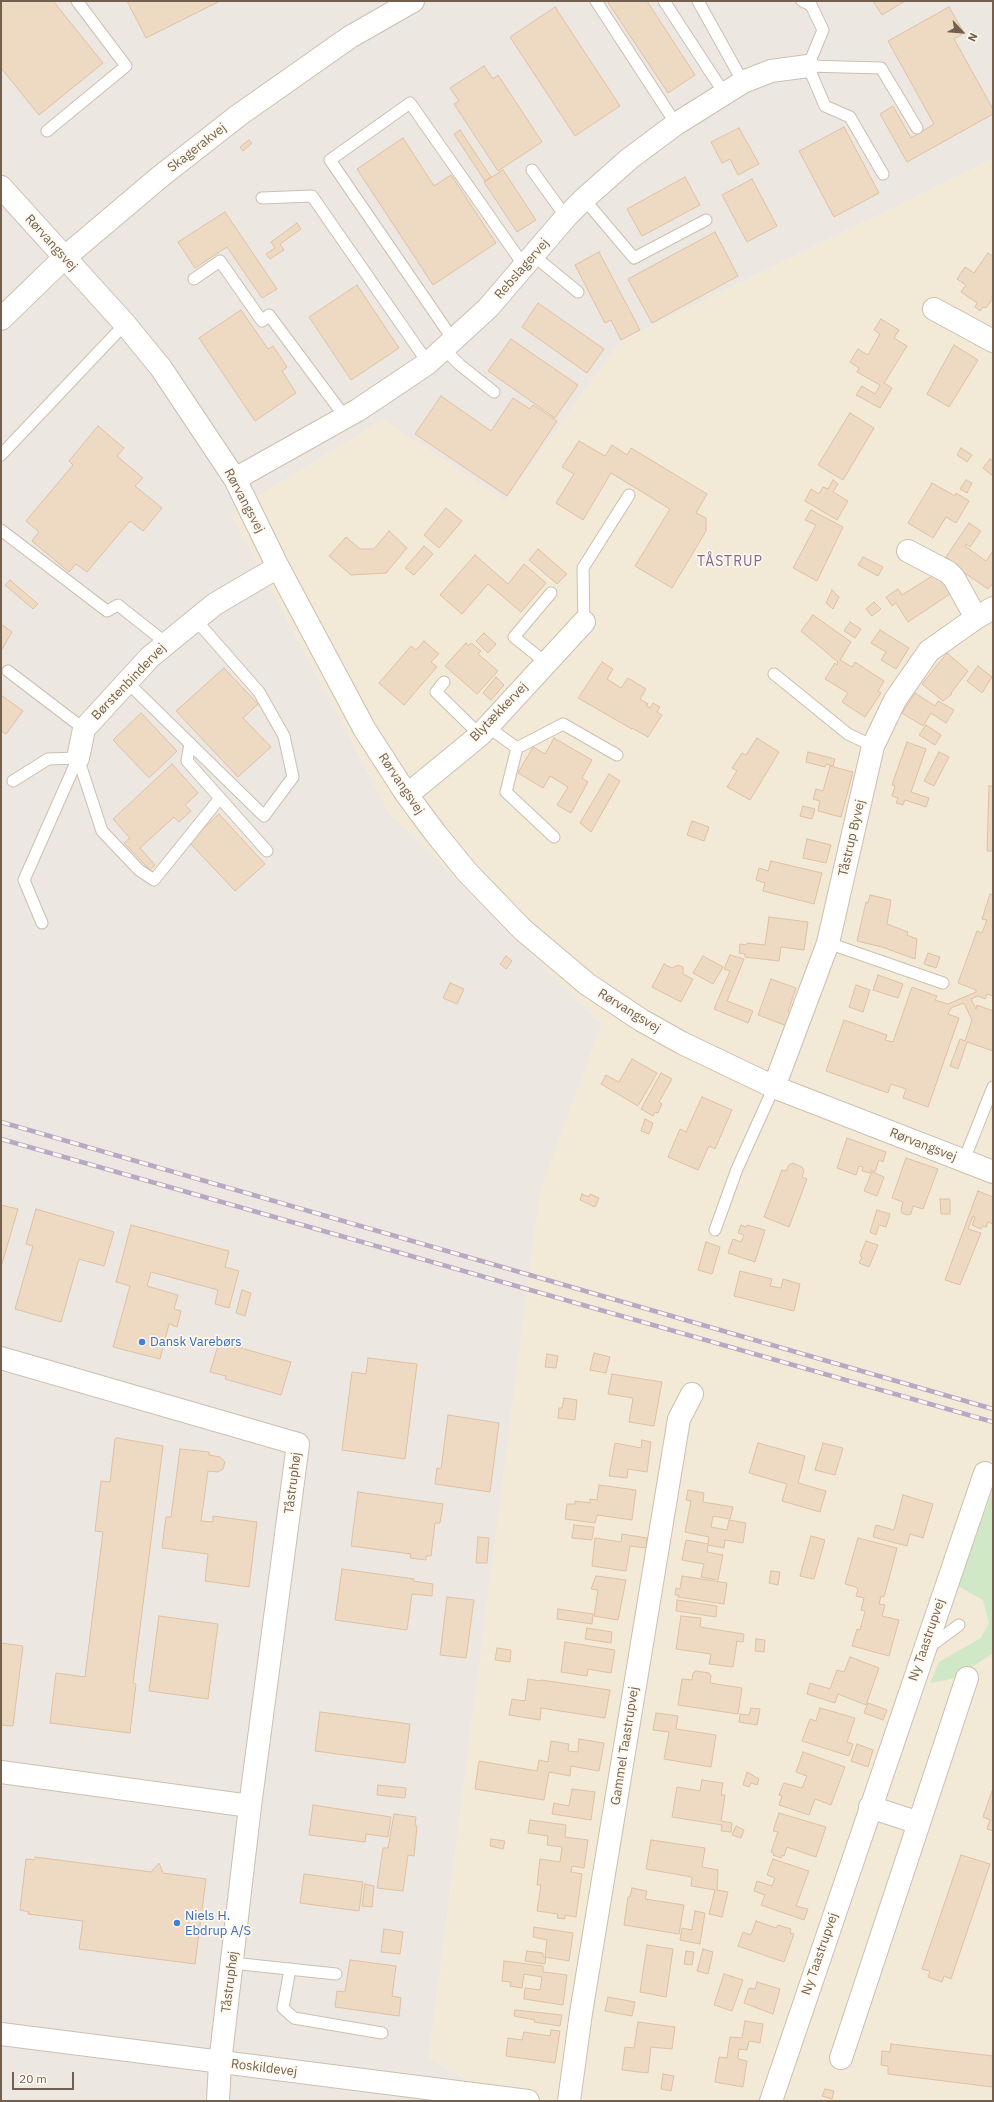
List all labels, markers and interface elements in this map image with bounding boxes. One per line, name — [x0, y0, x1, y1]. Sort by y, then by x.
north arrow — [942, 12, 982, 52]
text: N — [965, 31, 981, 44]
street label: Skagerakvej — [165, 120, 229, 176]
street label: Rørvangsvej — [22, 212, 80, 274]
street label: Rebslagervej — [491, 236, 553, 302]
street label: Rørvangsvej — [221, 466, 267, 536]
district label: TÅSTRUP — [697, 554, 763, 570]
street label: Børstenbindervej — [89, 640, 169, 724]
street label: Blytækkervej — [467, 679, 531, 745]
street label: Rørvangsvej — [375, 750, 427, 818]
street label: Tåstrup Byvej — [836, 798, 868, 878]
street label: Rørvangsvej — [595, 986, 663, 1036]
street label: Rørvangsvej — [887, 1125, 959, 1165]
place label: Dansk Varebørs — [150, 1334, 242, 1350]
marker: Dansk Varebørs — [137, 1337, 147, 1347]
street label: Tåstruphøj — [281, 1451, 305, 1515]
street label: Ny Taastrupvej — [906, 1597, 948, 1683]
street label: Gammel Taastrupvej — [608, 1686, 642, 1806]
place label: Niels H. Ebdrup A/S — [185, 1908, 251, 1939]
street label: Ny Taastrupvej — [799, 1911, 841, 1997]
marker: Niels H. Ebdrup A/S — [172, 1918, 182, 1928]
street label: Tåstruphøj — [218, 1950, 242, 2014]
street label: Roskildevej — [230, 2056, 298, 2080]
scale bar — [14, 2064, 76, 2090]
text: 20 m — [19, 2071, 47, 2086]

